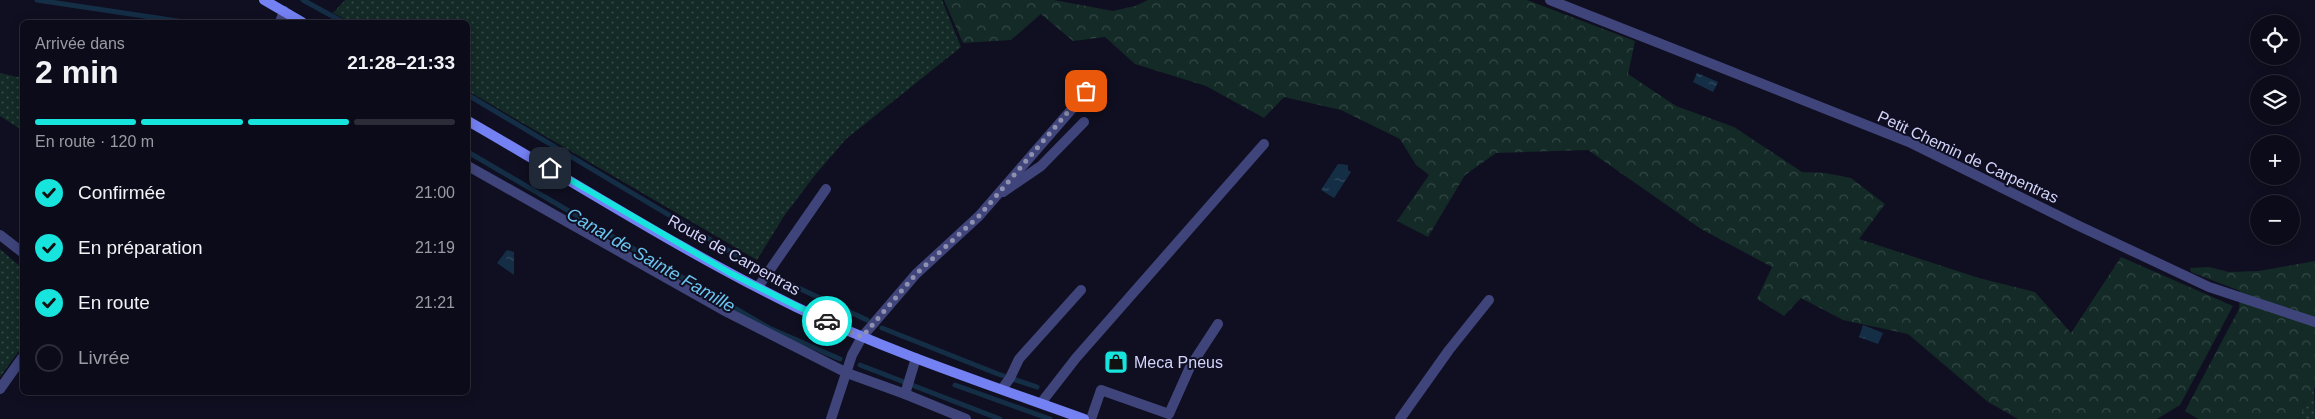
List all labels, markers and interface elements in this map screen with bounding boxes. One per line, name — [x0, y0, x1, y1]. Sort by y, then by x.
map controls — [2250, 15, 2300, 245]
button: locate — [2250, 15, 2300, 65]
text: Arrivée dans — [35, 35, 125, 52]
text: 21:28–21:33 — [347, 52, 455, 73]
text: 2 min — [35, 54, 119, 90]
pin — [1065, 70, 1107, 112]
button: layers — [2250, 75, 2300, 125]
icon: bag — [1072, 77, 1100, 105]
street label: Petit Chemin de Carpentras — [1875, 108, 2061, 206]
text: En route · 120 m — [35, 133, 154, 150]
button: + — [2250, 135, 2300, 185]
pin — [529, 147, 571, 189]
icon: home — [536, 154, 564, 182]
icon: check — [35, 179, 63, 207]
text: Confirmée — [78, 182, 166, 203]
text: 21:00 — [415, 184, 455, 201]
button: − — [2250, 195, 2300, 245]
water label: Canal de Sainte Famille — [563, 204, 739, 316]
street label: Route de Carpentras — [665, 212, 803, 298]
icon: check — [35, 234, 63, 262]
text: En préparation — [78, 237, 203, 258]
text: 21:19 — [415, 239, 455, 256]
icon: check — [35, 289, 63, 317]
text: En route — [78, 292, 150, 313]
text: 21:21 — [415, 294, 455, 311]
courier — [802, 296, 852, 346]
icon: car — [813, 307, 841, 335]
text: Livrée — [78, 347, 130, 368]
shop icon: Meca Pneus — [1103, 349, 1129, 375]
place label: Meca Pneus — [1134, 354, 1223, 371]

